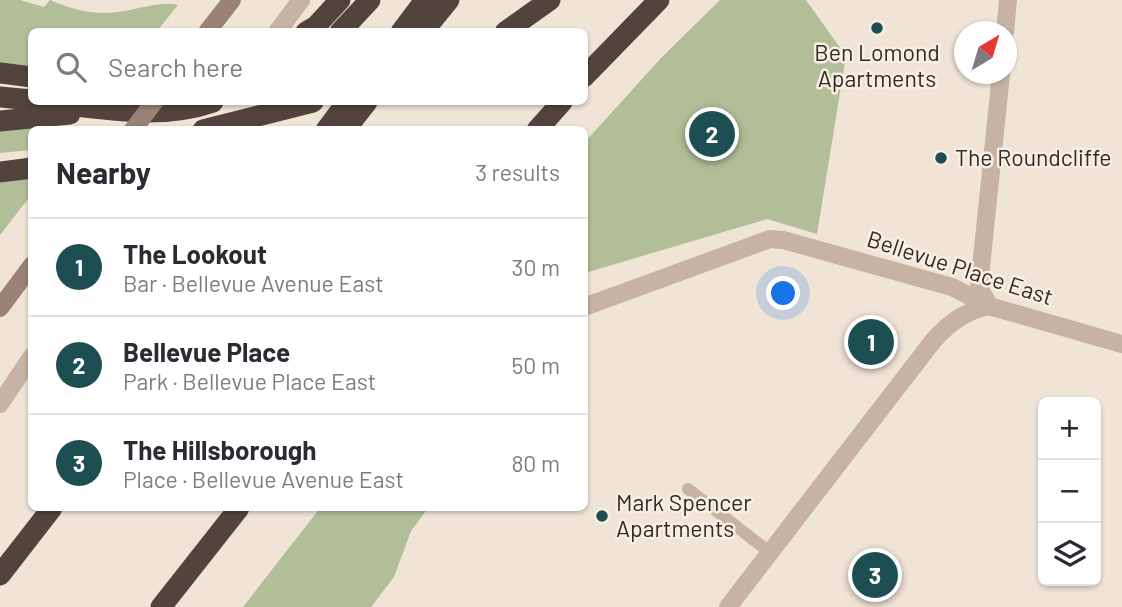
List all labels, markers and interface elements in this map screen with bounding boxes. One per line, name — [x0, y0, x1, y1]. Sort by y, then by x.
marker: Ben Lomond Apartments — [869, 20, 885, 36]
north arrow — [954, 21, 1017, 84]
search box — [28, 28, 588, 105]
place label: Ben Lomond Apartments — [814, 38, 940, 92]
icon: search — [52, 48, 90, 86]
text: Search here — [108, 51, 243, 82]
pin: 2 — [689, 108, 735, 160]
place label: The Roundcliffe — [955, 143, 1112, 171]
marker: The Roundcliffe — [933, 150, 949, 166]
text: Nearby — [56, 154, 151, 190]
text: 3 results — [475, 158, 560, 186]
street label: Bellevue Place East — [864, 224, 1057, 310]
text: The Lookout — [123, 238, 267, 269]
text: 1 — [75, 253, 83, 281]
text: 30 m — [512, 253, 560, 281]
text: Bar · Bellevue Avenue East — [123, 269, 384, 297]
your location — [766, 276, 800, 310]
pin: 1 — [848, 316, 894, 368]
text: Bellevue Place — [123, 336, 290, 367]
text: 2 — [73, 351, 85, 379]
text: 50 m — [512, 351, 560, 379]
text: Park · Bellevue Place East — [123, 367, 376, 395]
map controls — [1038, 397, 1101, 586]
button: + — [1038, 397, 1101, 460]
text: The Hillsborough — [123, 434, 317, 465]
text: 3 — [73, 449, 85, 477]
text: 80 m — [511, 449, 560, 477]
button: − — [1038, 460, 1101, 523]
text: Place · Bellevue Avenue East — [123, 465, 404, 493]
place label: Mark Spencer Apartments — [616, 488, 752, 542]
marker: Mark Spencer Apartments — [594, 508, 610, 524]
button: layers — [1038, 523, 1101, 586]
pin: 3 — [852, 549, 898, 601]

